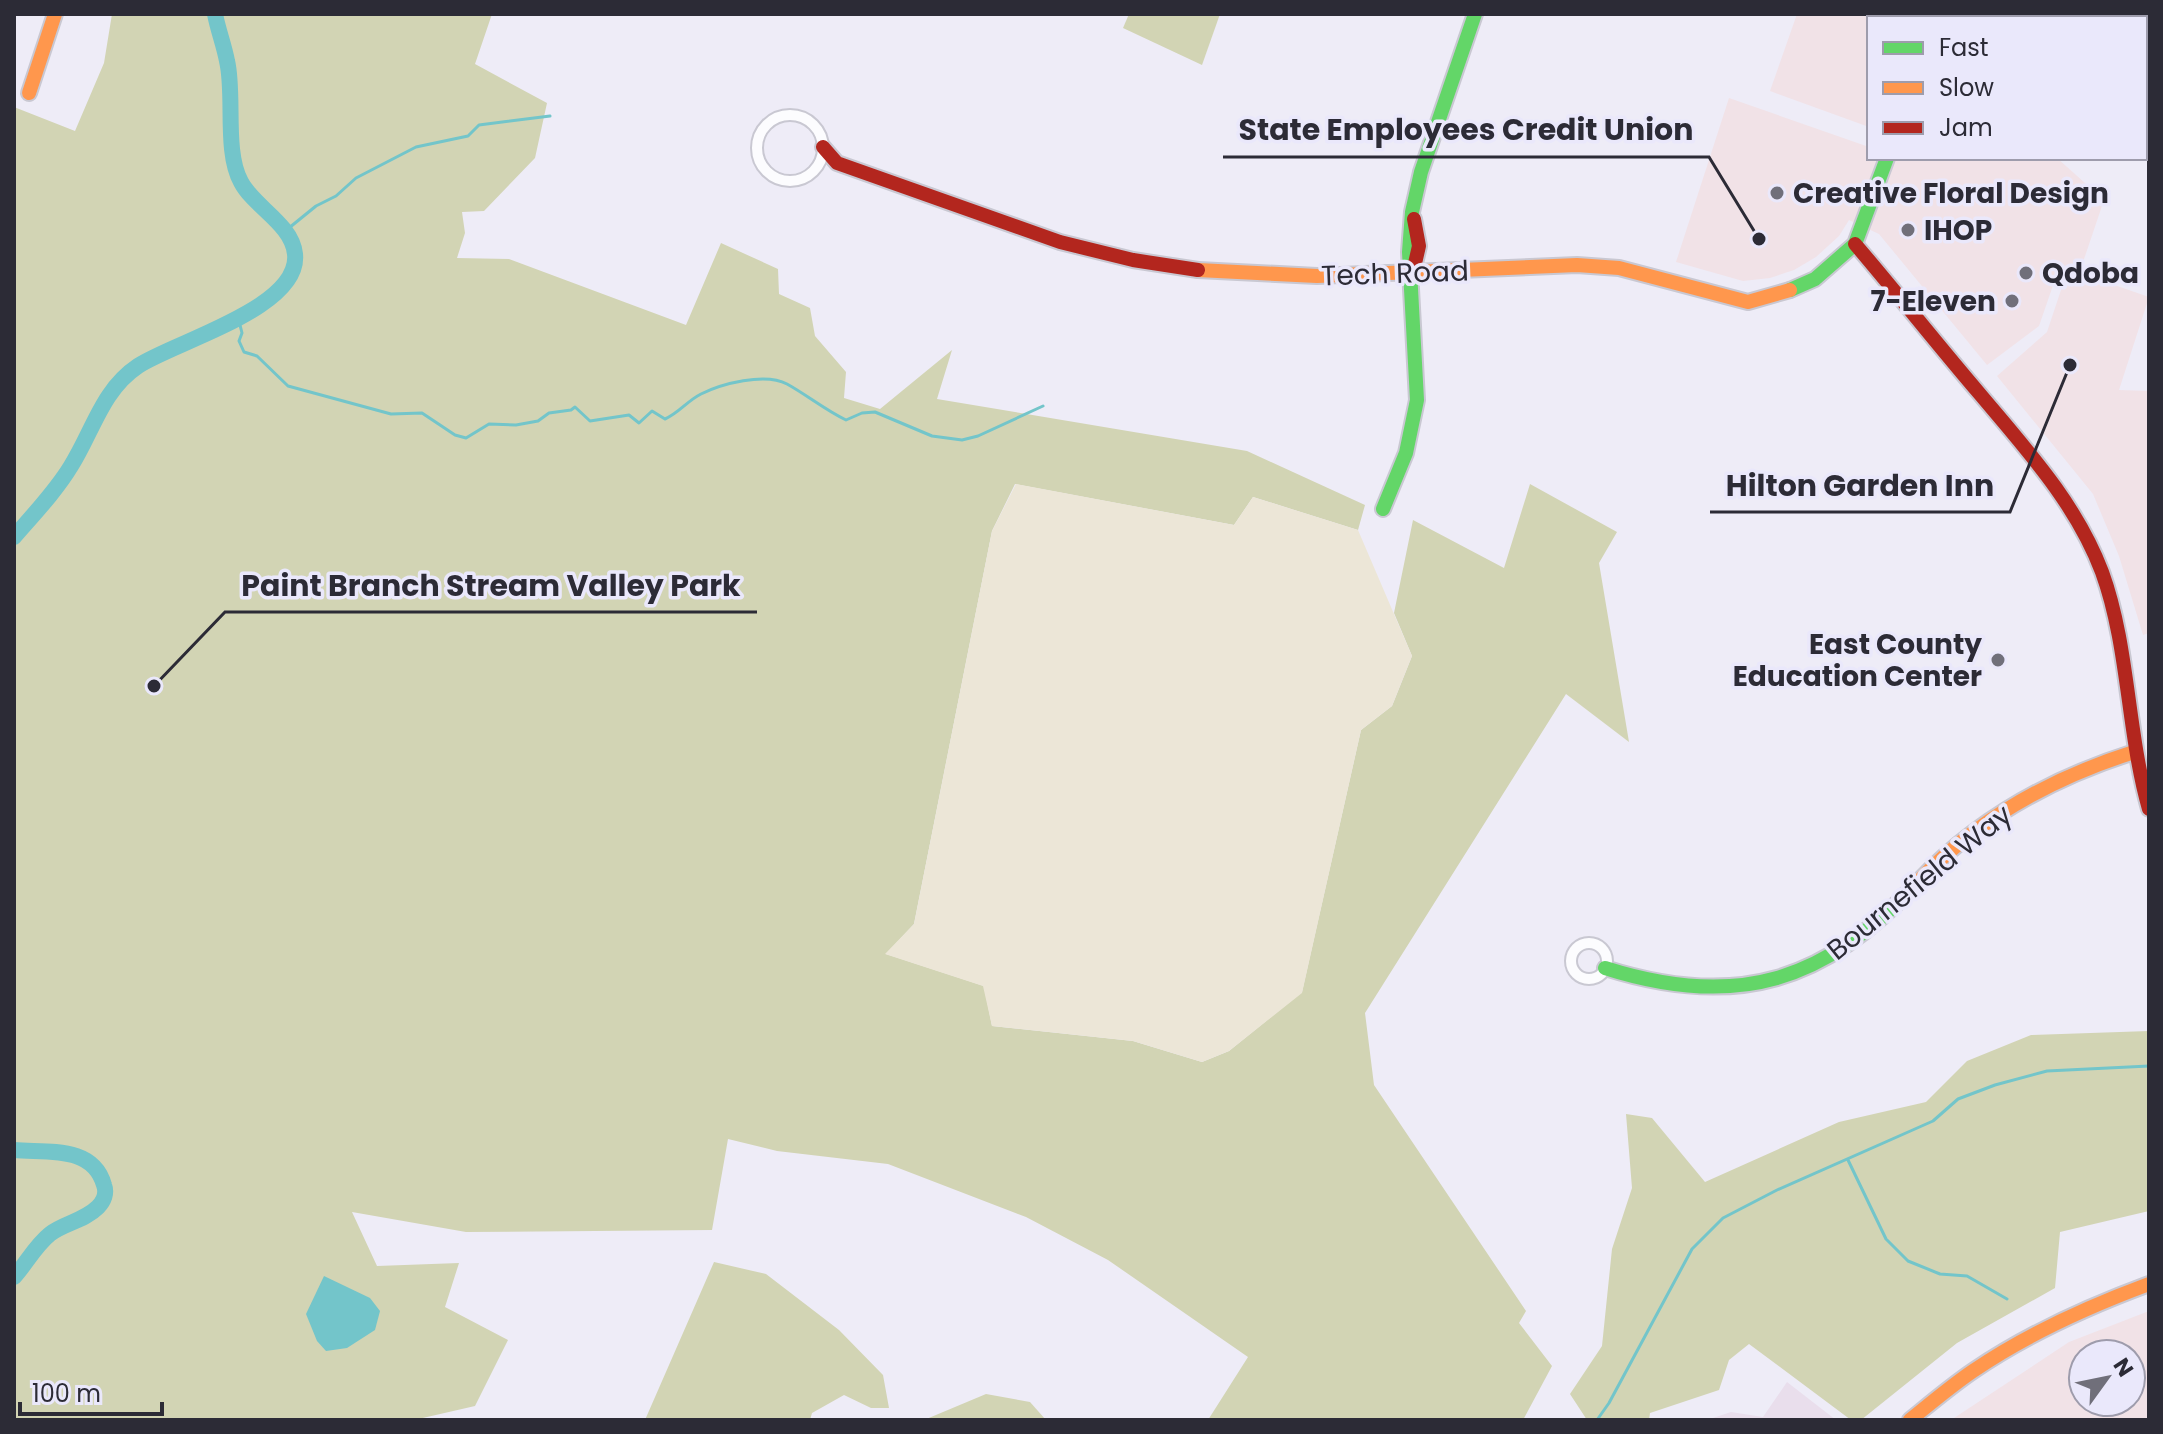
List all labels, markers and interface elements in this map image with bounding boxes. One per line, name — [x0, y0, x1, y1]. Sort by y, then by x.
legend — [1867, 16, 2147, 160]
text: Fast — [1939, 31, 1989, 64]
text: Slow — [1939, 71, 1994, 104]
callout: State Employees Credit Union — [1223, 103, 1709, 157]
text: State Employees Credit Union — [1239, 108, 1693, 151]
text: Jam — [1939, 111, 1993, 144]
place label: Creative Floral Design — [1793, 174, 2109, 213]
marker: Creative Floral Design — [1768, 184, 1786, 202]
place label: IHOP — [1924, 211, 1992, 250]
marker: IHOP — [1899, 221, 1917, 239]
street label: Tech Road — [1321, 251, 1470, 296]
place label: Qdoba — [2042, 254, 2139, 293]
marker: Qdoba — [2017, 264, 2035, 282]
place label: 7-Eleven — [1870, 282, 1996, 321]
marker: 7-Eleven — [2003, 292, 2021, 310]
callout: Hilton Garden Inn — [1710, 458, 2010, 512]
text: Hilton Garden Inn — [1726, 464, 1994, 507]
callout: Paint Branch Stream Valley Park — [225, 558, 757, 612]
text: Paint Branch Stream Valley Park — [241, 564, 741, 607]
place label: East County Education Center — [1733, 625, 1982, 696]
marker: East County Education Center — [1989, 651, 2007, 669]
street label: Bournefield Way — [1819, 796, 2020, 969]
north arrow — [2067, 1338, 2147, 1418]
text: N — [2106, 1352, 2141, 1383]
scale bar — [20, 1366, 162, 1416]
text: 100 m — [32, 1377, 101, 1410]

